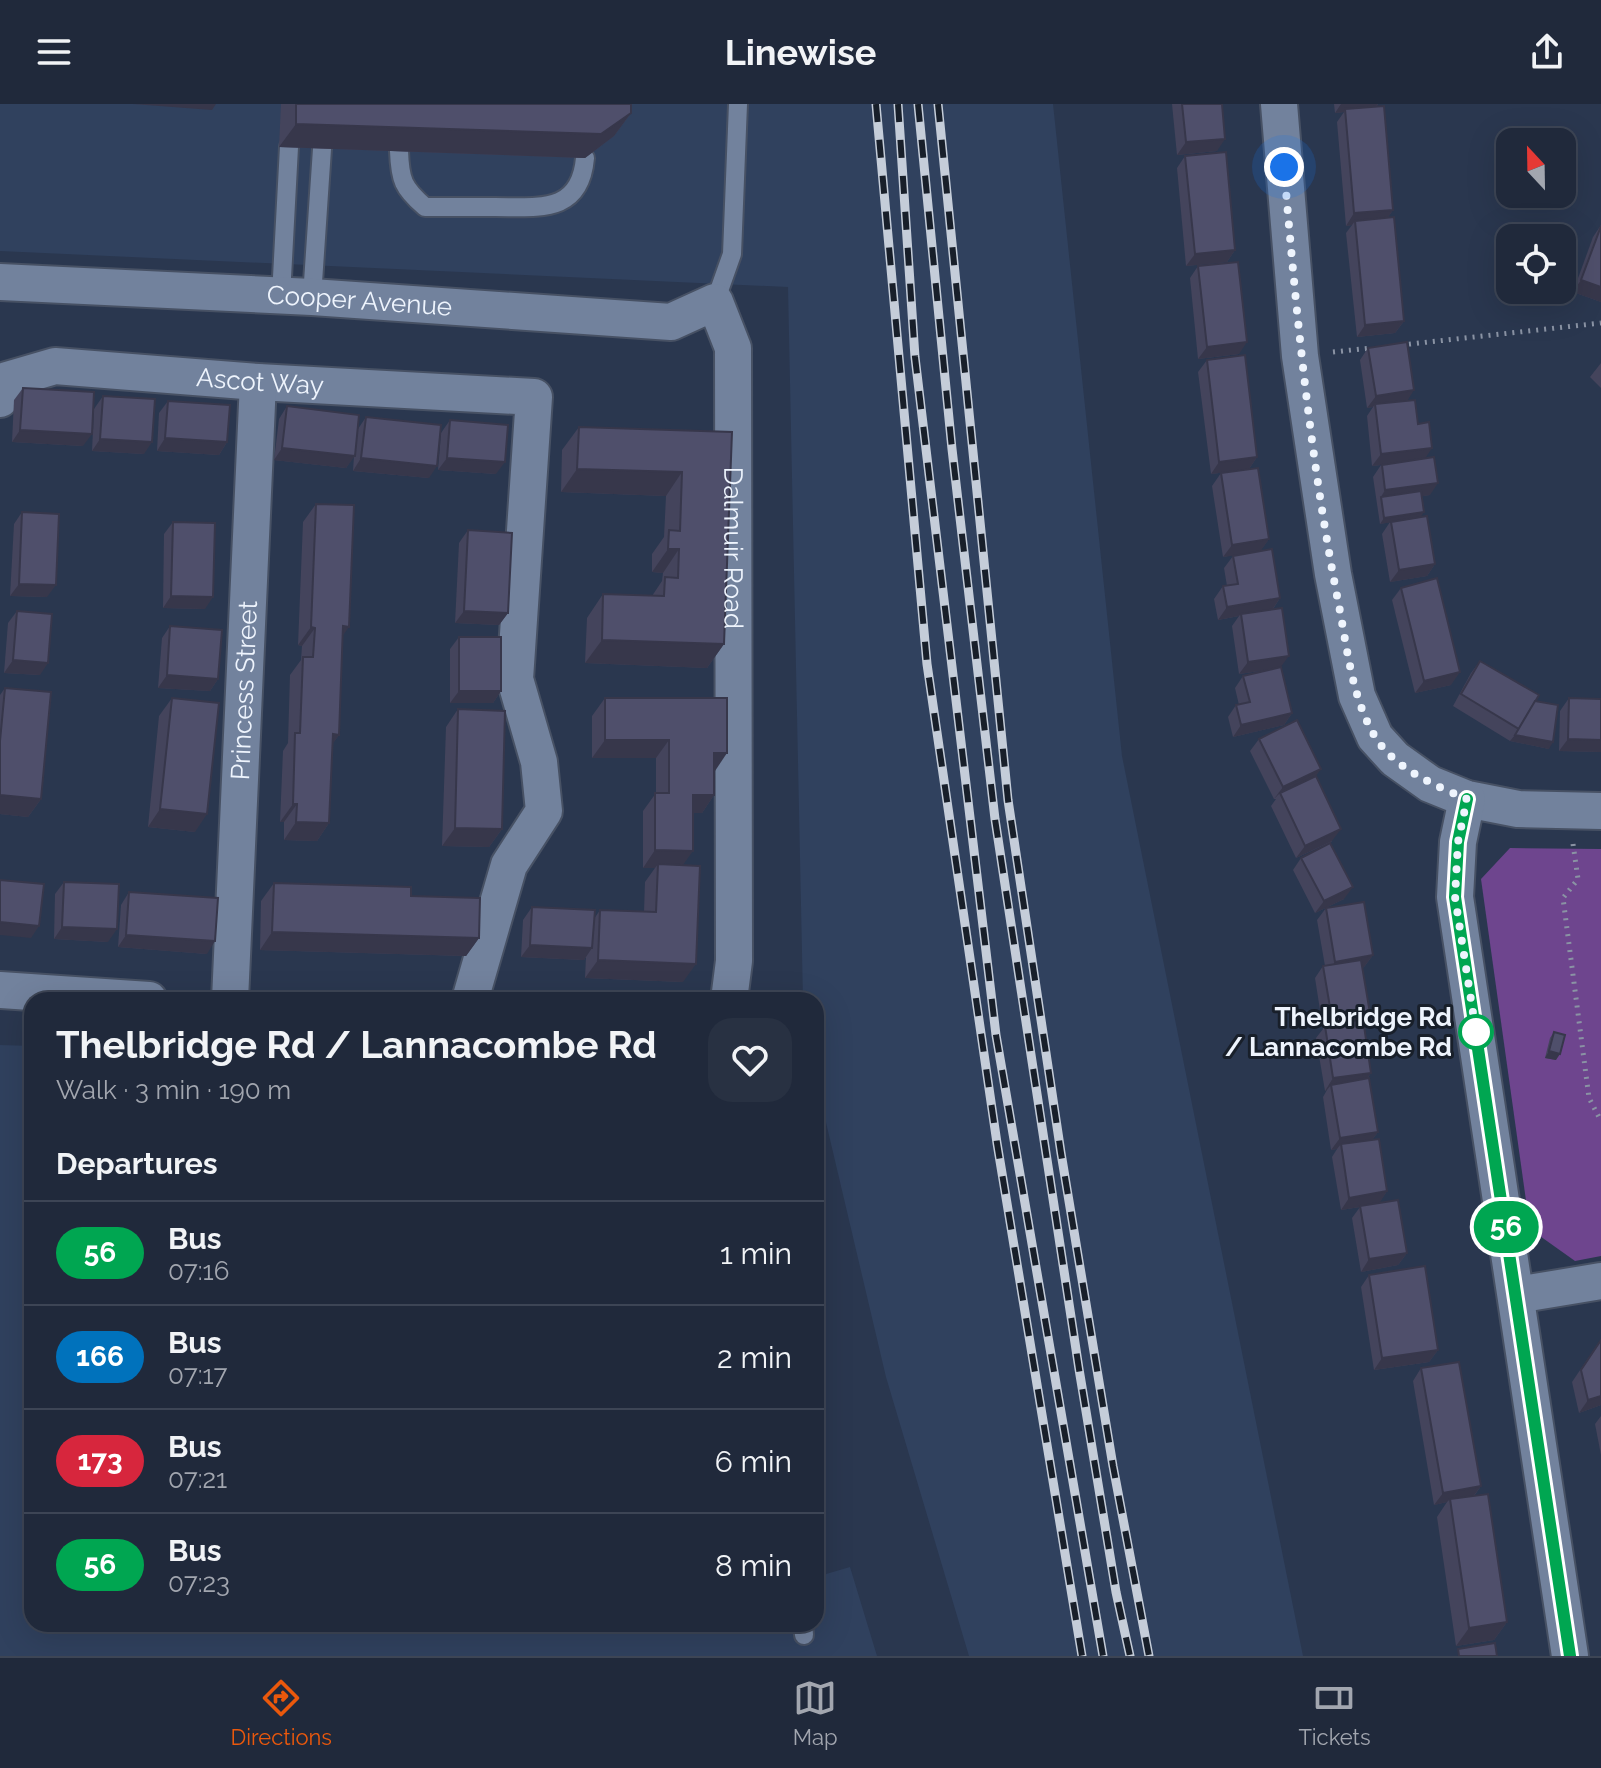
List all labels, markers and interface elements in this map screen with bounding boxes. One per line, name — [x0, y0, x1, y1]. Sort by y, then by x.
icon: menu — [32, 30, 76, 74]
icon: share — [1525, 30, 1569, 74]
text: Linewise — [725, 31, 876, 73]
north arrow — [1496, 128, 1576, 208]
map controls — [1496, 128, 1576, 304]
your location — [1264, 147, 1304, 187]
button: locate — [1496, 224, 1576, 304]
street label: Cooper Avenue — [266, 280, 453, 322]
street label: Ascot Way — [195, 362, 325, 401]
street label: Dalmuir Road — [718, 467, 748, 629]
street label: Princess Street — [225, 600, 263, 781]
place label: Thelbridge Rd / Lannacombe Rd — [1225, 1002, 1452, 1062]
marker: Thelbridge Rd / Lannacombe Rd — [1459, 1015, 1493, 1049]
button: heart — [708, 1018, 792, 1102]
text: Thelbridge Rd / Lannacombe Rd — [56, 1022, 657, 1067]
text: Walk · 3 min · 190 m — [56, 1075, 291, 1105]
text: Departures — [56, 1146, 218, 1181]
line badge: 56 — [1470, 1201, 1542, 1253]
text: 56 — [1490, 1210, 1522, 1243]
text: Bus — [168, 1221, 222, 1256]
text: 56 — [84, 1236, 116, 1269]
text: 1 min — [720, 1236, 792, 1271]
text: 07:16 — [168, 1256, 229, 1286]
text: Bus — [168, 1325, 222, 1360]
text: 166 — [76, 1340, 124, 1373]
text: 2 min — [717, 1340, 792, 1375]
text: 07:17 — [168, 1360, 227, 1390]
text: Bus — [168, 1429, 222, 1464]
text: 173 — [77, 1444, 123, 1477]
text: 6 min — [715, 1444, 792, 1479]
text: 07:21 — [168, 1464, 227, 1494]
text: Bus — [168, 1533, 222, 1568]
text: 56 — [84, 1548, 116, 1581]
text: 8 min — [715, 1548, 792, 1583]
text: 07:23 — [168, 1568, 230, 1598]
tab: Directions — [230, 1676, 332, 1750]
tab: Map — [793, 1676, 838, 1750]
tab: Tickets — [1298, 1676, 1371, 1750]

